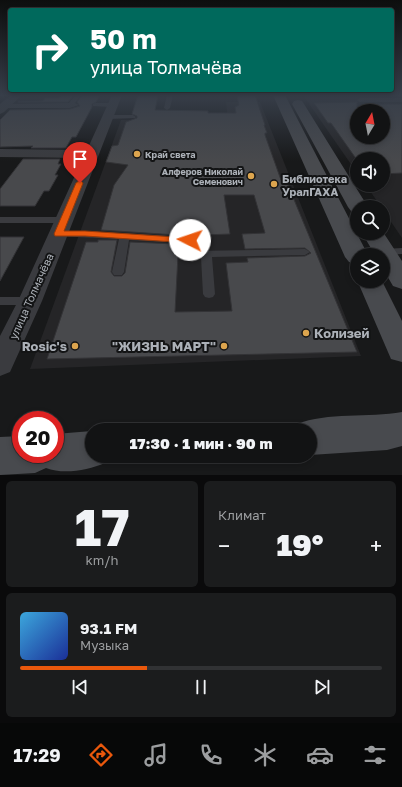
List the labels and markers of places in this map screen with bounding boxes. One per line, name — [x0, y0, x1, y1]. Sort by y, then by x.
pin — [63, 142, 97, 183]
marker: Край света — [132, 149, 142, 159]
place label: Край света — [145, 149, 195, 160]
place label: Алферов Николай Семенович — [162, 166, 243, 187]
marker: Алферов Николай Семенович — [246, 171, 256, 181]
place label: Библиотека УралГАХА — [282, 172, 347, 198]
marker: Библиотека УралГАХА — [269, 179, 279, 189]
place label: Колизей — [314, 325, 370, 341]
marker: Колизей — [301, 328, 311, 338]
place label: Rosic's — [22, 338, 67, 354]
place label: "ЖИЗНЬ МАРТ" — [112, 338, 216, 354]
marker: Rosic's — [70, 341, 80, 351]
marker: "ЖИЗНЬ МАРТ" — [219, 341, 229, 351]

